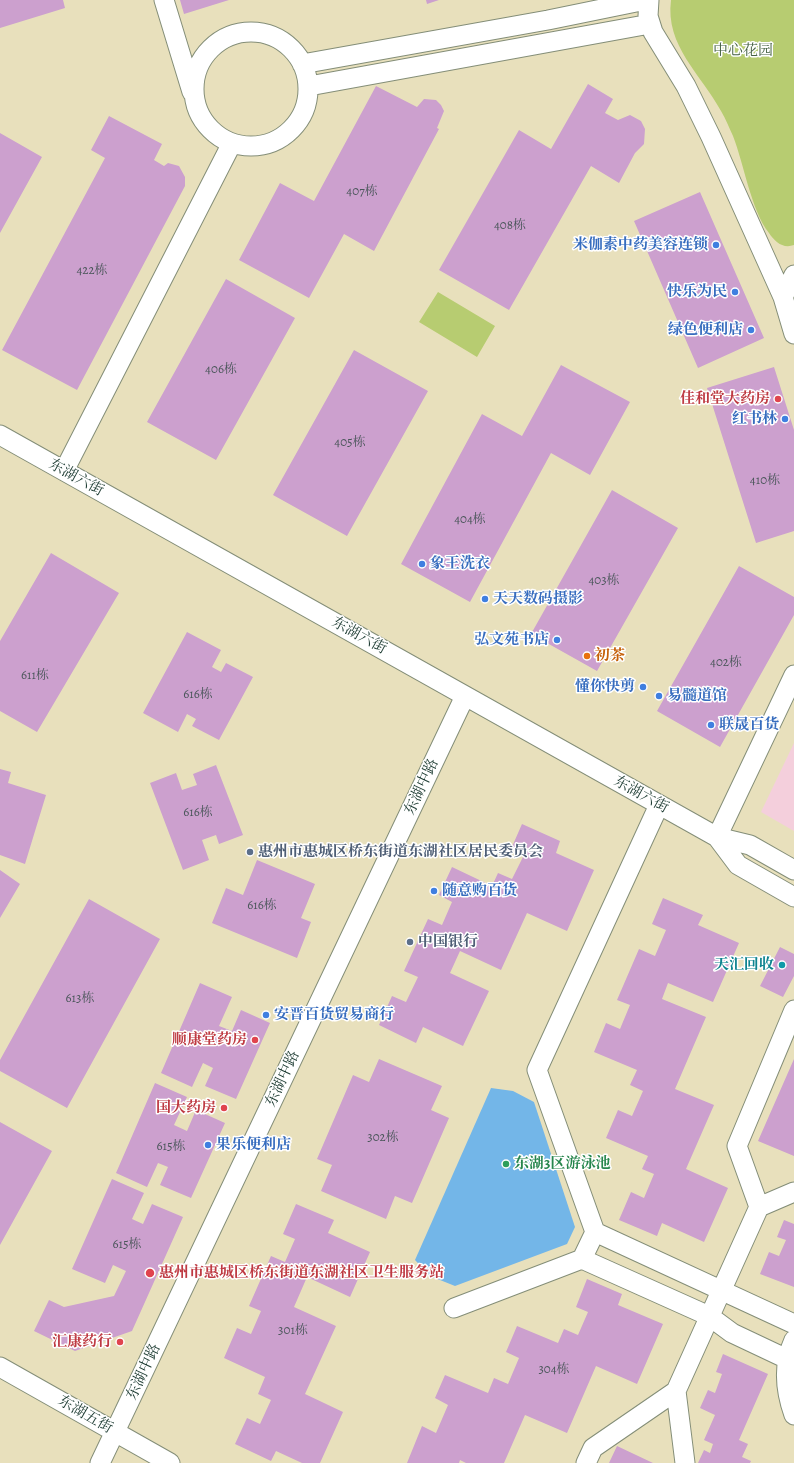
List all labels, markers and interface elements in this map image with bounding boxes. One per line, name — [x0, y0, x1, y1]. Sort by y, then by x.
park label: 中心花园 — [713, 42, 773, 60]
house number: 407栋 — [346, 184, 378, 200]
house number: 408栋 — [494, 218, 526, 234]
place label: 米伽素中药美容连锁 — [573, 236, 708, 254]
marker: 米伽素中药美容连锁 — [711, 240, 721, 250]
house number: 422栋 — [76, 263, 108, 279]
place label: 快乐为民 — [667, 283, 727, 301]
marker: 快乐为民 — [730, 287, 740, 297]
place label: 绿色便利店 — [668, 321, 743, 339]
marker: 绿色便利店 — [746, 325, 756, 335]
house number: 406栋 — [205, 362, 237, 378]
place label: 佳和堂大药房 — [680, 390, 770, 408]
marker: 佳和堂大药房 — [773, 394, 783, 404]
place label: 红书林 — [732, 410, 777, 428]
marker: 红书林 — [780, 414, 790, 424]
house number: 405栋 — [334, 435, 366, 451]
street label: 东湖六街 — [45, 456, 107, 500]
house number: 410栋 — [750, 473, 780, 489]
house number: 404栋 — [454, 512, 486, 528]
place label: 象王洗衣 — [430, 555, 490, 573]
marker: 象王洗衣 — [417, 559, 427, 569]
house number: 403栋 — [588, 573, 620, 589]
place label: 天天数码摄影 — [493, 590, 583, 608]
marker: 天天数码摄影 — [480, 594, 490, 604]
street label: 东湖六街 — [328, 614, 390, 658]
place label: 弘文苑书店 — [474, 631, 549, 649]
marker: 弘文苑书店 — [552, 635, 562, 645]
place label: 初茶 — [595, 647, 625, 665]
marker: 初茶 — [582, 651, 592, 661]
house number: 402栋 — [710, 655, 742, 671]
house number: 611栋 — [21, 668, 49, 684]
place label: 懂你快剪 — [575, 678, 635, 696]
marker: 懂你快剪 — [638, 682, 648, 692]
house number: 616栋 — [183, 687, 213, 703]
place label: 易髓道馆 — [667, 687, 727, 705]
marker: 易髓道馆 — [654, 691, 664, 701]
place label: 联晟百货 — [719, 716, 779, 734]
marker: 联晟百货 — [706, 720, 716, 730]
street label: 东湖中路 — [401, 756, 443, 818]
street label: 东湖六街 — [610, 773, 672, 817]
house number: 616栋 — [183, 805, 213, 821]
place label: 惠州市惠城区桥东街道东湖社区居民委员会 — [258, 843, 543, 861]
marker: 惠州市惠城区桥东街道东湖社区居民委员会 — [245, 847, 255, 857]
place label: 随意购百货 — [442, 882, 517, 900]
marker: 随意购百货 — [429, 886, 439, 896]
house number: 616栋 — [247, 898, 277, 914]
place label: 中国银行 — [418, 933, 478, 951]
marker: 中国银行 — [405, 937, 415, 947]
place label: 天汇回收 — [714, 956, 774, 974]
marker: 天汇回收 — [777, 960, 787, 970]
house number: 613栋 — [66, 991, 94, 1007]
place label: 安晋百货贸易商行 — [274, 1006, 394, 1024]
marker: 安晋百货贸易商行 — [261, 1010, 271, 1020]
place label: 顺康堂药房 — [172, 1031, 247, 1049]
marker: 顺康堂药房 — [250, 1035, 260, 1045]
street label: 东湖中路 — [262, 1048, 304, 1110]
place label: 国大药房 — [156, 1099, 216, 1117]
marker: 国大药房 — [219, 1103, 229, 1113]
house number: 302栋 — [367, 1130, 399, 1146]
place label: 果乐便利店 — [216, 1136, 291, 1154]
house number: 615栋 — [156, 1139, 186, 1155]
marker: 果乐便利店 — [203, 1140, 213, 1150]
place label: 东湖3区游泳池 — [514, 1155, 610, 1173]
marker: 东湖3区游泳池 — [501, 1159, 511, 1169]
house number: 615栋 — [112, 1237, 142, 1253]
place label: 惠州市惠城区桥东街道东湖社区卫生服务站 — [159, 1264, 444, 1282]
marker: 惠州市惠城区桥东街道东湖社区卫生服务站 — [144, 1267, 156, 1279]
house number: 301栋 — [278, 1323, 308, 1339]
place label: 汇康药行 — [52, 1333, 112, 1351]
marker: 汇康药行 — [115, 1337, 125, 1347]
street label: 东湖中路 — [123, 1341, 165, 1403]
house number: 304栋 — [538, 1362, 570, 1378]
street label: 东湖五街 — [55, 1392, 115, 1438]

